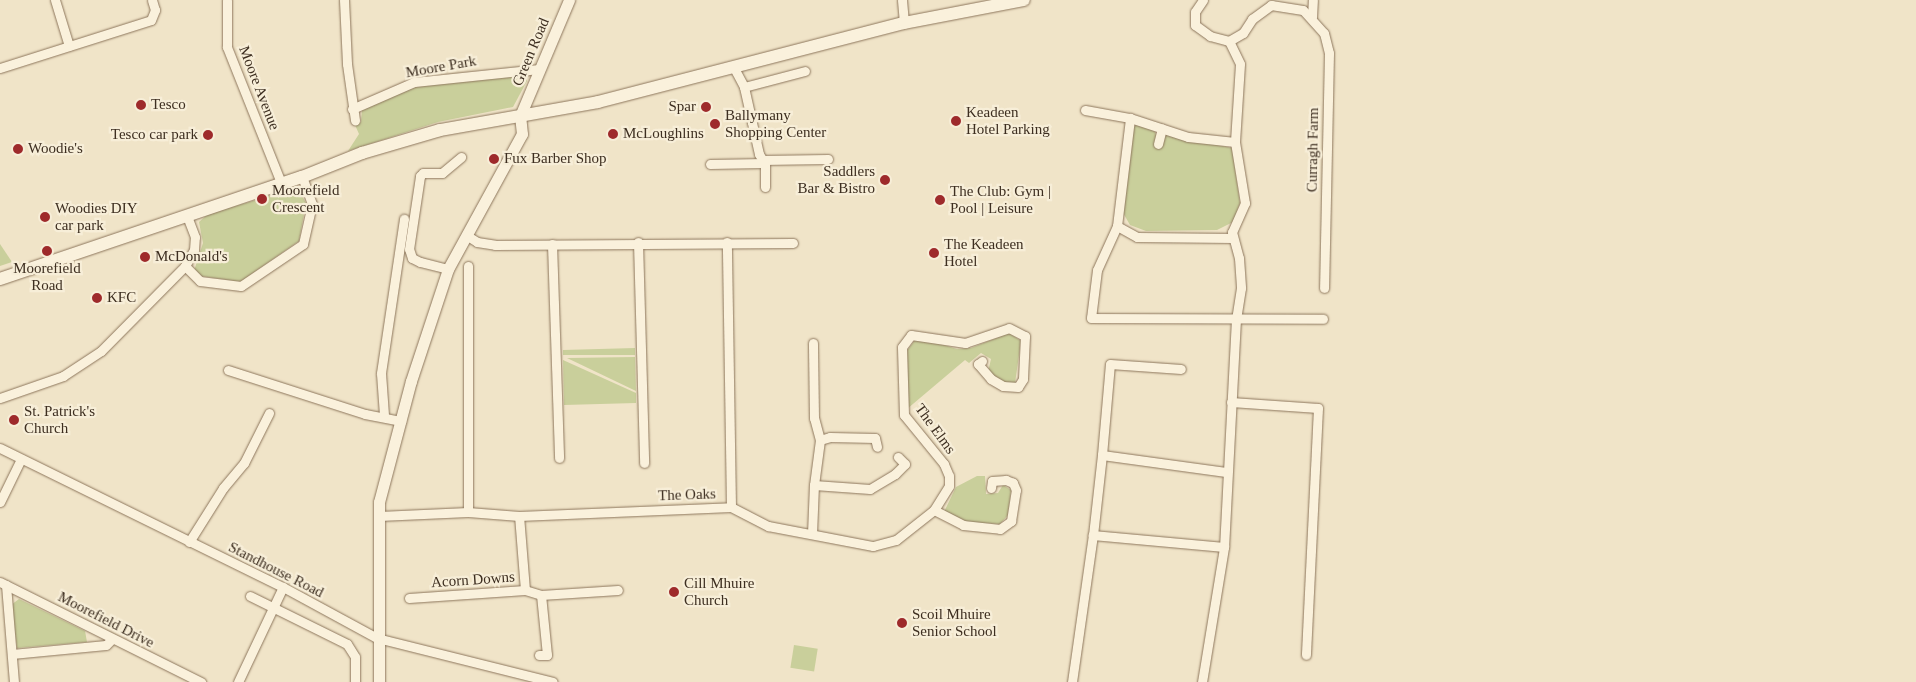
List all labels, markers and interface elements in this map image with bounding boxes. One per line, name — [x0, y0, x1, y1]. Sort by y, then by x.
street label: Green Road — [509, 15, 553, 89]
street label: Moore Avenue — [235, 43, 283, 133]
street label: Moore Park — [404, 52, 478, 82]
place label: Tesco — [151, 96, 186, 114]
place label: Spar — [669, 98, 696, 116]
marker: Tesco — [135, 99, 147, 111]
marker: Spar — [700, 101, 712, 113]
place label: Keadeen Hotel Parking — [966, 103, 1050, 138]
place label: Ballymany Shopping Center — [725, 106, 826, 141]
street label: Curragh Farm — [1303, 108, 1323, 192]
marker: Keadeen Hotel Parking — [950, 115, 962, 127]
marker: Ballymany Shopping Center — [709, 118, 721, 130]
place label: McLoughlins — [623, 125, 704, 143]
place label: Tesco car park — [111, 126, 198, 144]
marker: McLoughlins — [607, 128, 619, 140]
marker: Tesco car park — [202, 129, 214, 141]
place label: Woodie's — [28, 140, 83, 158]
marker: Woodie's — [12, 143, 24, 155]
place label: Fux Barber Shop — [504, 150, 606, 168]
marker: Fux Barber Shop — [488, 153, 500, 165]
place label: Saddlers Bar & Bistro — [798, 162, 875, 197]
marker: Saddlers Bar & Bistro — [879, 174, 891, 186]
place label: Moorefield Crescent — [272, 181, 339, 216]
place label: The Club: Gym | Pool | Leisure — [950, 182, 1051, 217]
marker: Moorefield Crescent — [256, 193, 268, 205]
marker: The Club: Gym | Pool | Leisure — [934, 194, 946, 206]
place label: Woodies DIY car park — [55, 199, 138, 234]
marker: Woodies DIY car park — [39, 211, 51, 223]
place label: The Keadeen Hotel — [944, 235, 1024, 270]
marker: Moorefield Road — [41, 245, 53, 257]
marker: The Keadeen Hotel — [928, 247, 940, 259]
place label: McDonald's — [155, 248, 228, 266]
marker: McDonald's — [139, 251, 151, 263]
place label: Moorefield Road — [13, 259, 81, 294]
place label: KFC — [107, 289, 136, 307]
marker: KFC — [91, 292, 103, 304]
street label: The Elms — [911, 400, 959, 458]
place label: St. Patrick's Church — [24, 402, 95, 437]
marker: St. Patrick's Church — [8, 414, 20, 426]
street label: The Oaks — [658, 485, 716, 505]
street label: Standhouse Road — [225, 538, 327, 602]
street label: Acorn Downs — [431, 568, 515, 592]
place label: Cill Mhuire Church — [684, 574, 754, 609]
marker: Cill Mhuire Church — [668, 586, 680, 598]
street label: Moorefield Drive — [55, 588, 157, 652]
place label: Scoil Mhuire Senior School — [912, 605, 997, 640]
marker: Scoil Mhuire Senior School — [896, 617, 908, 629]

